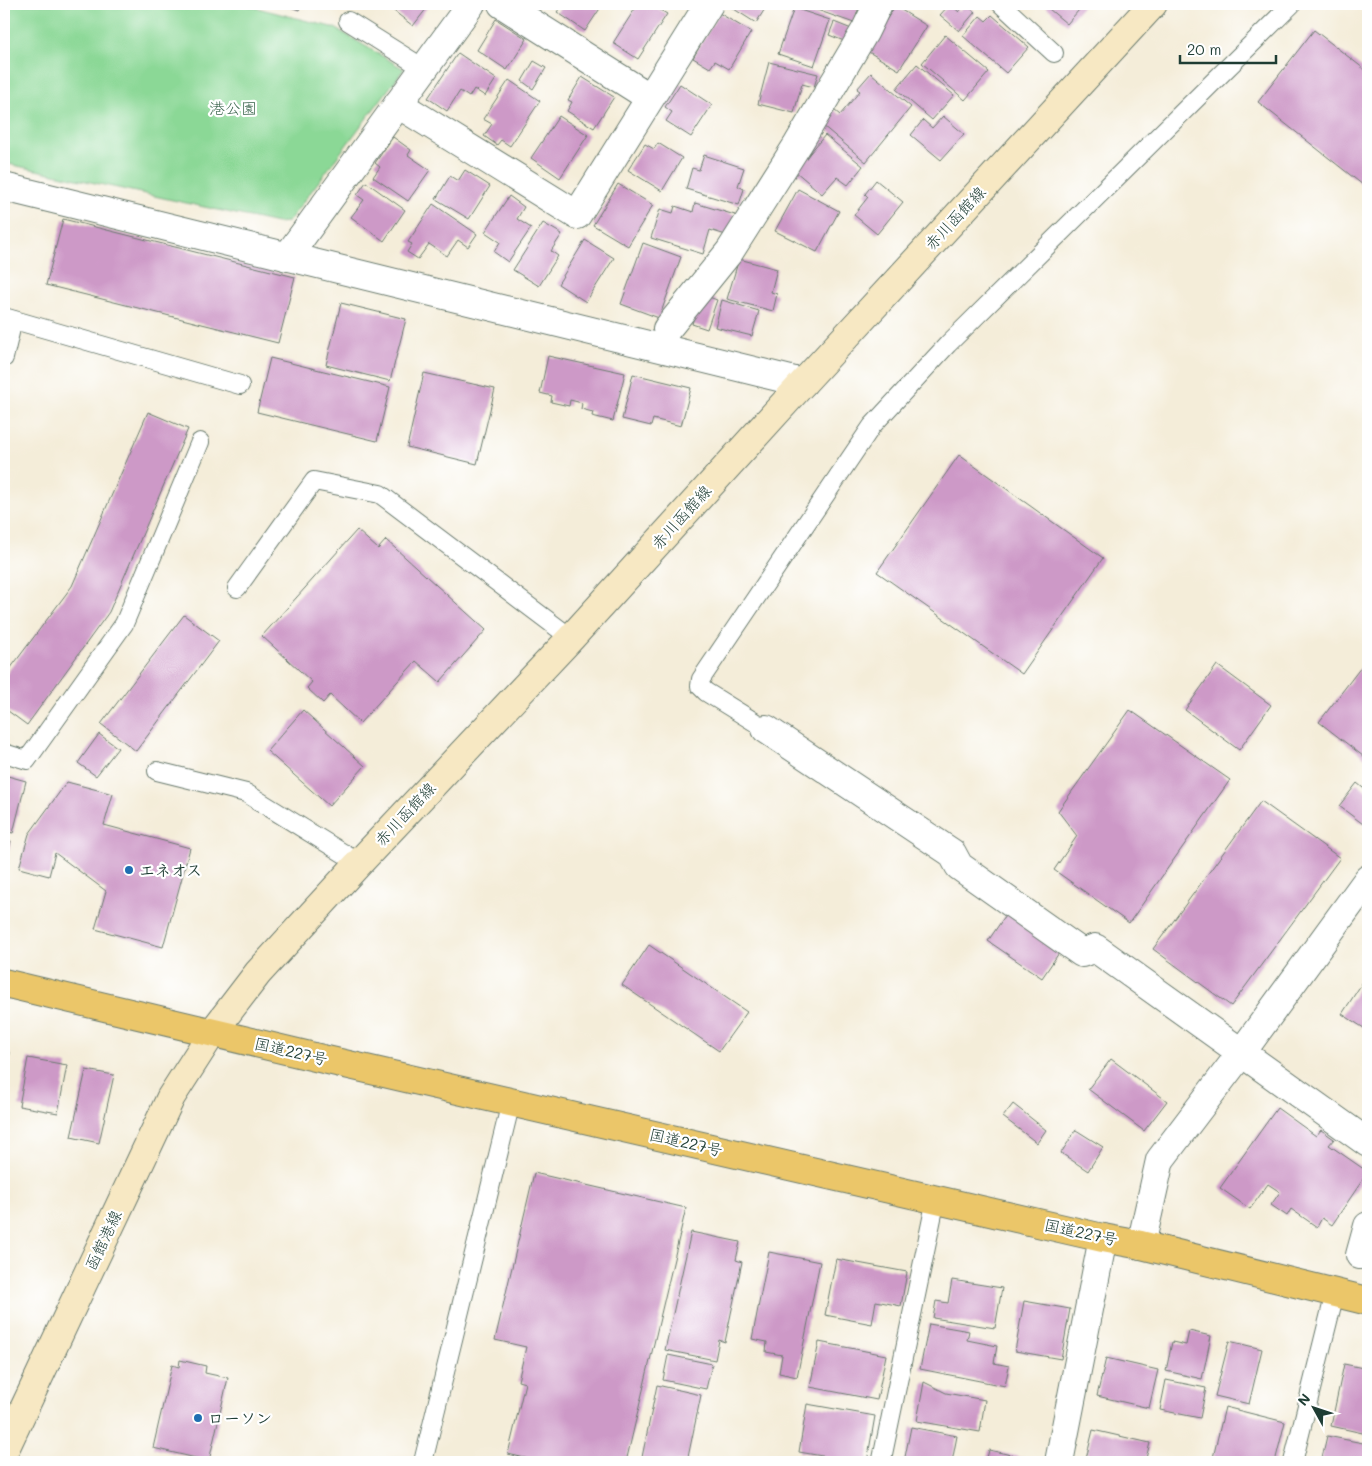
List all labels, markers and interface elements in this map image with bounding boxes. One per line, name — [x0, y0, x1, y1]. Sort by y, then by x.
scale bar — [1180, 32, 1276, 64]
text: 20 m — [1187, 39, 1221, 59]
park label: 港公園 — [209, 97, 257, 118]
street label: 赤川函館線 — [920, 181, 990, 254]
street label: 赤川函館線 — [646, 480, 715, 553]
street label: 赤川函館線 — [370, 777, 440, 850]
place label: エネオス — [139, 859, 202, 880]
marker: エネオス — [123, 864, 135, 876]
street label: 国道227号 — [252, 1032, 330, 1069]
street label: 国道227号 — [647, 1123, 725, 1160]
street label: 函館港線 — [80, 1206, 126, 1273]
street label: 国道227号 — [1042, 1213, 1120, 1250]
north arrow — [1290, 1384, 1340, 1434]
text: N — [1293, 1389, 1314, 1410]
place label: ローソン — [208, 1407, 272, 1428]
marker: ローソン — [192, 1412, 204, 1424]

